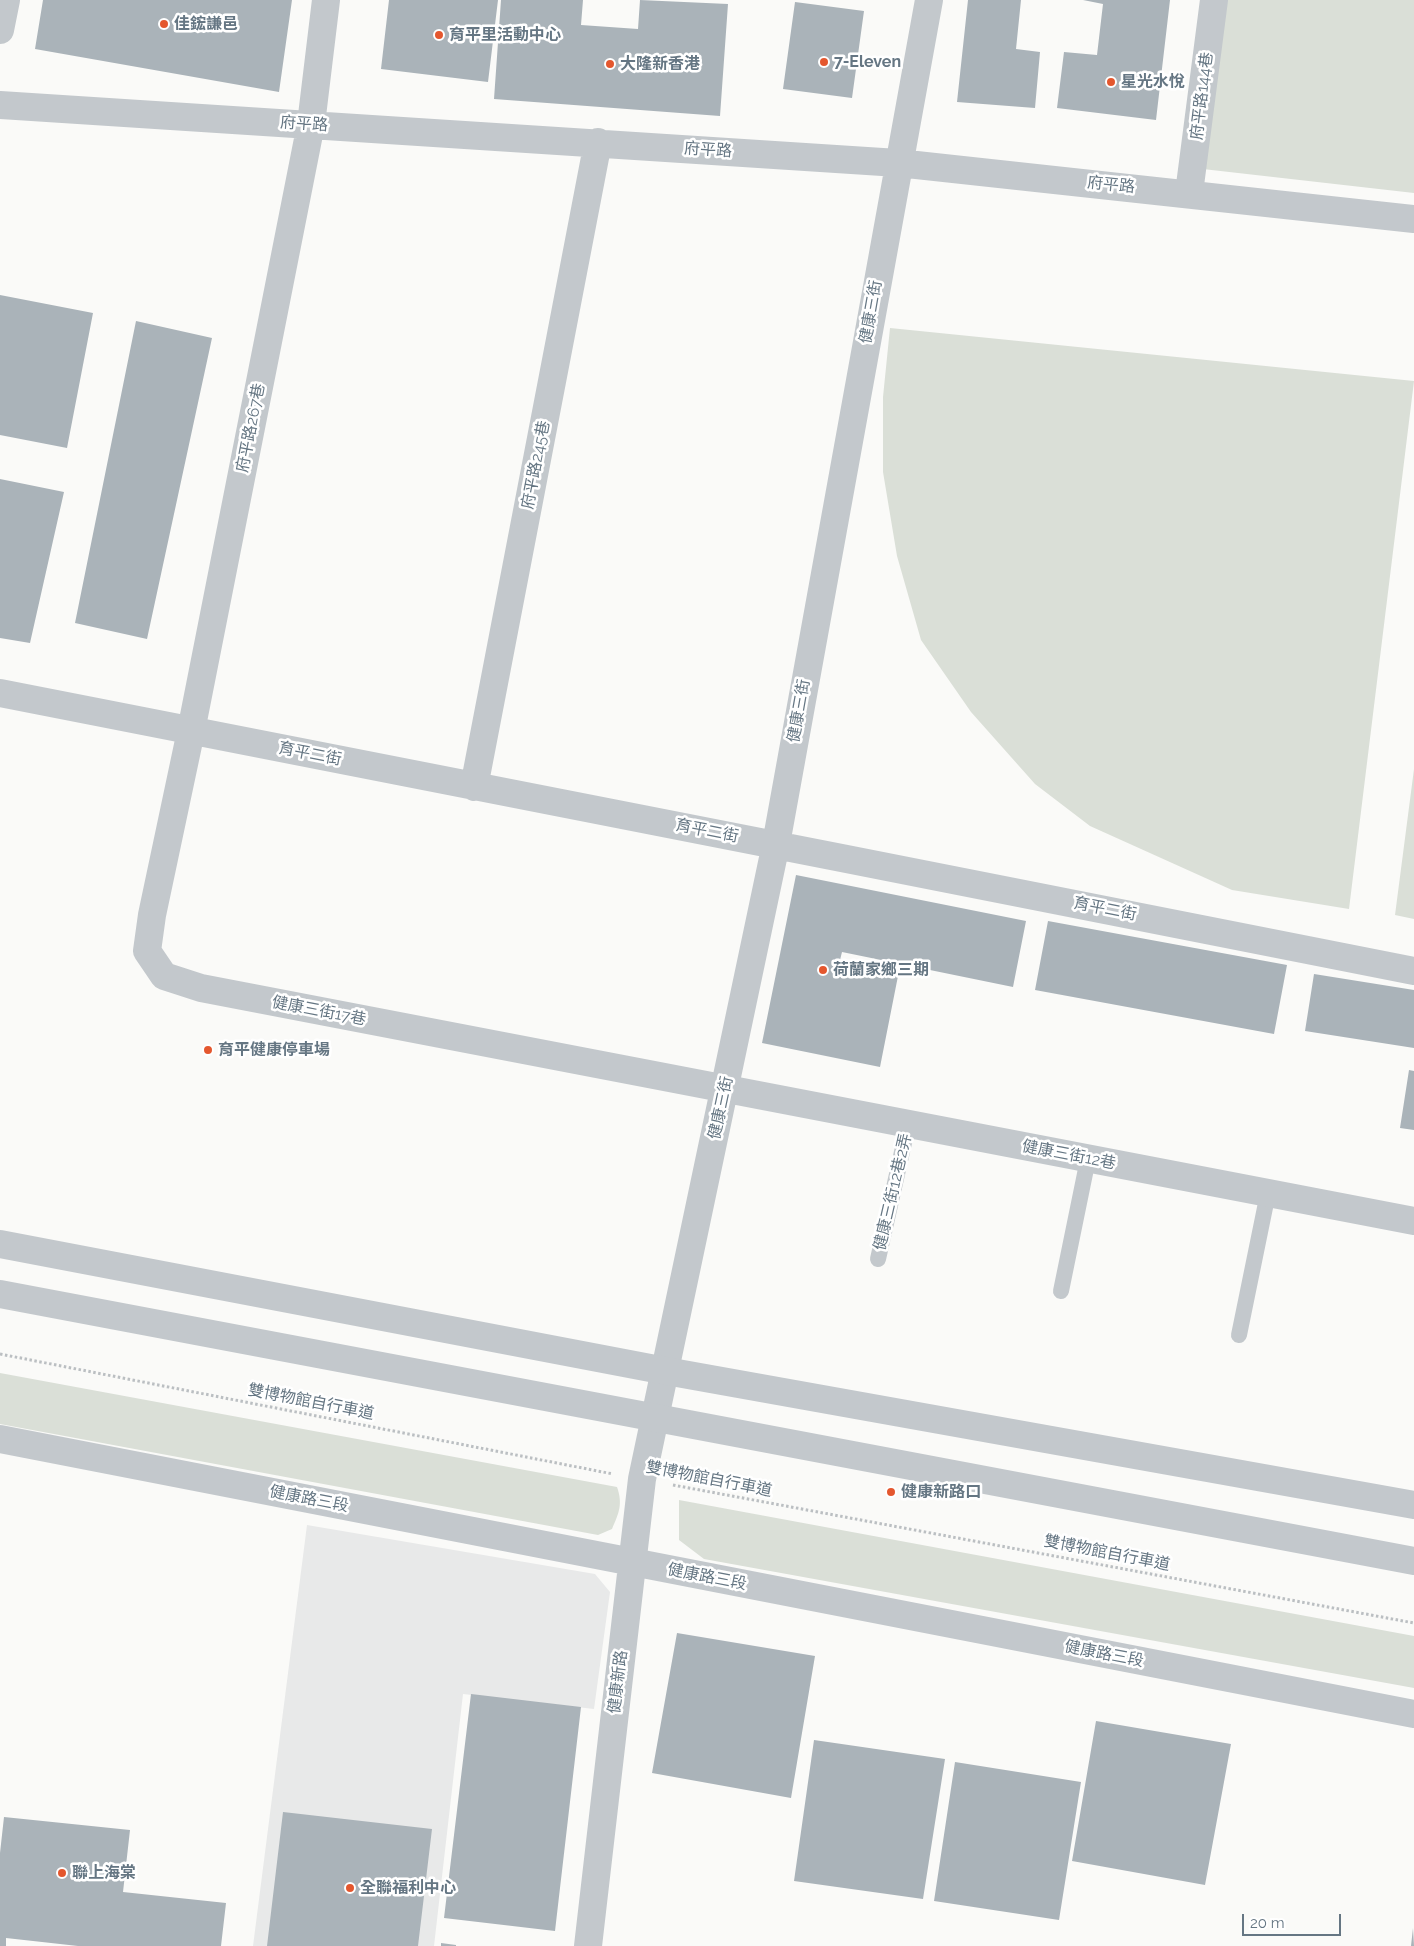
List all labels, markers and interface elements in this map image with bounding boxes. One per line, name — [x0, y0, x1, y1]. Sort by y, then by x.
place label: 佳鋐謙邑 — [174, 14, 238, 34]
marker: 佳鋐謙邑 — [158, 18, 170, 30]
place label: 育平里活動中心 — [449, 25, 561, 45]
marker: 育平里活動中心 — [433, 29, 445, 41]
street label: 府平路144巷 — [1187, 51, 1217, 141]
place label: 7-Eleven — [834, 52, 901, 72]
place label: 大隆新香港 — [620, 54, 700, 74]
marker: 7-Eleven — [818, 56, 830, 68]
marker: 大隆新香港 — [604, 58, 616, 70]
place label: 星光水悅 — [1121, 72, 1185, 92]
marker: 星光水悅 — [1105, 76, 1117, 88]
street label: 府平路 — [279, 113, 329, 135]
street label: 府平路 — [683, 139, 733, 161]
street label: 府平路 — [1086, 173, 1136, 197]
street label: 健康三街 — [856, 279, 886, 345]
street label: 府平路267巷 — [233, 382, 269, 474]
street label: 府平路245巷 — [518, 419, 554, 511]
street label: 健康三街 — [784, 678, 814, 744]
street label: 育平二街 — [277, 738, 343, 770]
street label: 育平二街 — [674, 815, 740, 847]
street label: 育平二街 — [1072, 893, 1138, 925]
place label: 荷蘭家鄉三期 — [833, 960, 929, 980]
marker: 荷蘭家鄉三期 — [817, 964, 829, 976]
street label: 健康三街17巷 — [270, 992, 368, 1030]
place label: 育平健康停車場 — [218, 1040, 330, 1060]
marker: 育平健康停車場 — [202, 1044, 214, 1056]
street label: 健康三街 — [705, 1075, 737, 1141]
street label: 健康三街12巷2弄 — [870, 1132, 916, 1252]
street label: 健康三街12巷 — [1020, 1136, 1118, 1174]
street label: 雙博物館自行車道 — [246, 1380, 376, 1424]
street label: 雙博物館自行車道 — [644, 1457, 774, 1501]
street label: 健康路三段 — [268, 1482, 350, 1516]
place label: 健康新路口 — [901, 1482, 981, 1502]
marker: 健康新路口 — [885, 1486, 897, 1498]
street label: 雙博物館自行車道 — [1042, 1531, 1172, 1575]
street label: 健康路三段 — [666, 1560, 748, 1594]
street label: 健康路三段 — [1063, 1637, 1145, 1671]
street label: 健康新路 — [605, 1649, 631, 1715]
place label: 聯上海棠 — [72, 1863, 136, 1883]
marker: 聯上海棠 — [56, 1867, 68, 1879]
place label: 全聯福利中心 — [360, 1878, 456, 1898]
marker: 全聯福利中心 — [344, 1882, 356, 1894]
scale bar — [1244, 1904, 1343, 1936]
text: 20 m — [1250, 1914, 1285, 1932]

